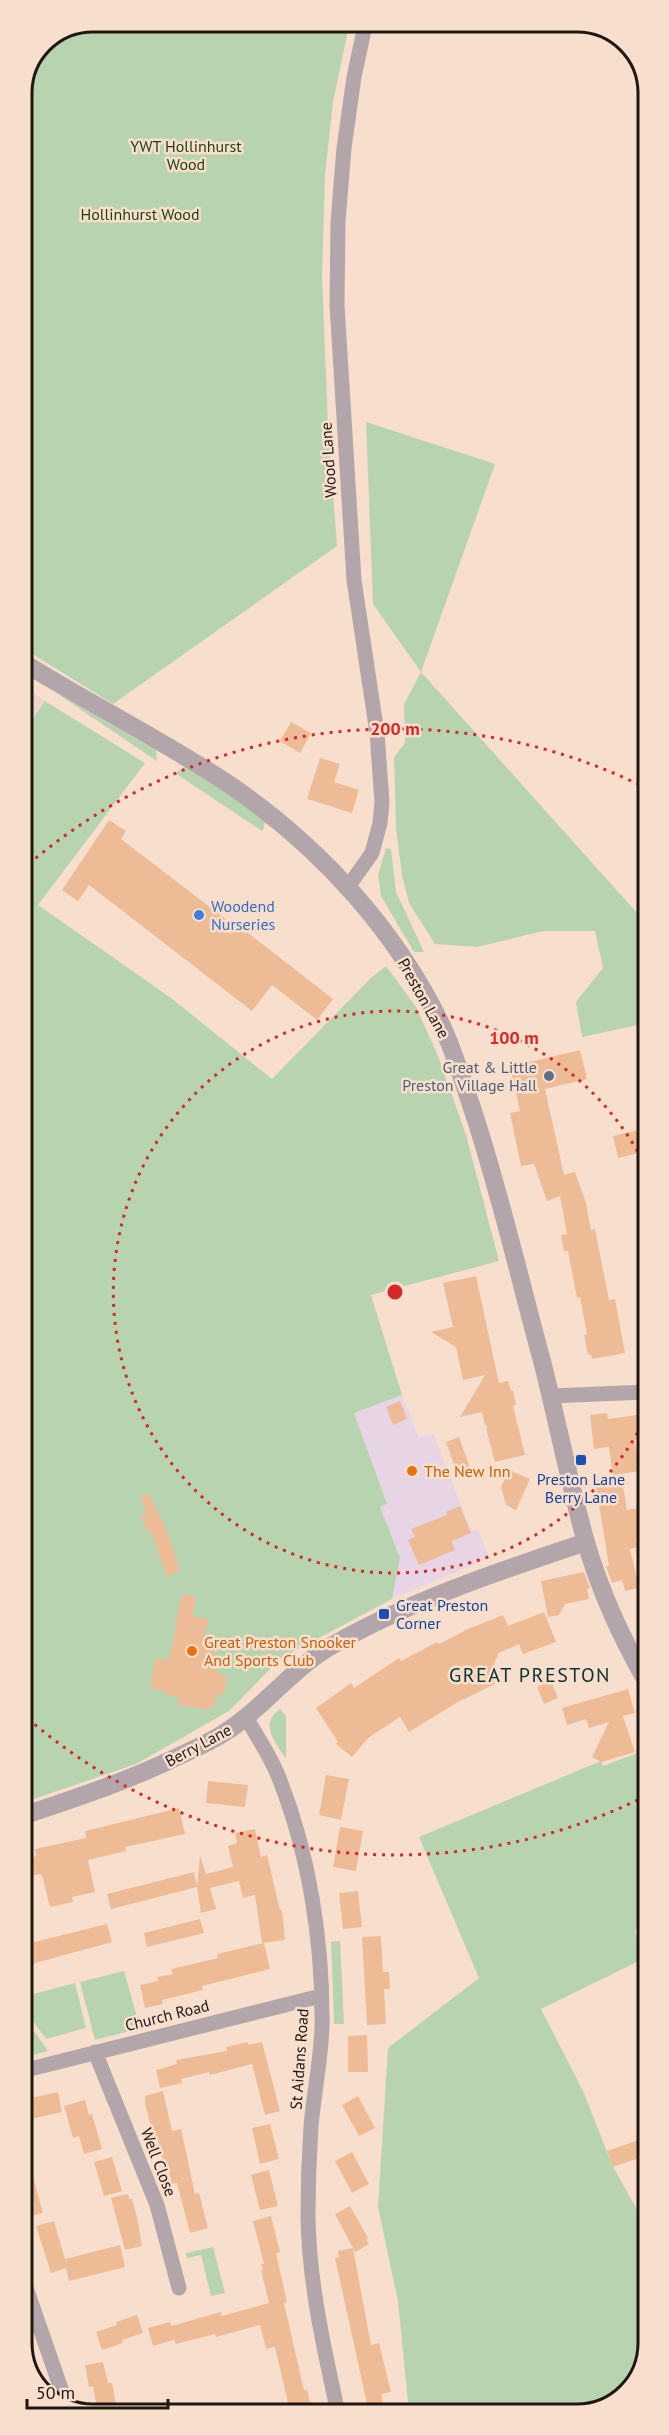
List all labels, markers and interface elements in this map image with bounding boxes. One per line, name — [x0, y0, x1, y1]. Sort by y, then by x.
park label: YWT Hollinhurst Wood — [130, 136, 242, 174]
park label: Hollinhurst Wood — [81, 204, 200, 224]
street label: Wood Lane — [315, 422, 341, 498]
text: 200 m — [370, 717, 420, 740]
place label: Woodend Nurseries — [211, 896, 276, 934]
marker: Woodend Nurseries — [192, 908, 206, 922]
street label: Preston Lane — [394, 955, 454, 1041]
text: 100 m — [489, 1026, 539, 1049]
place label: Great & Little Preston Village Hall — [402, 1057, 537, 1095]
marker: Great & Little Preston Village Hall — [542, 1069, 556, 1083]
centre of rings — [385, 1282, 405, 1302]
marker: Preston Lane Berry Lane — [574, 1453, 588, 1467]
place label: The New Inn — [424, 1461, 511, 1481]
marker: The New Inn — [405, 1464, 419, 1478]
place label: Preston Lane Berry Lane — [537, 1469, 625, 1507]
place label: Great Preston Corner — [396, 1595, 488, 1633]
marker: Great Preston Corner — [377, 1607, 391, 1621]
place label: Great Preston Snooker And Sports Club — [204, 1632, 357, 1670]
marker: Great Preston Snooker And Sports Club — [185, 1644, 199, 1658]
district label: GREAT PRESTON — [449, 1662, 611, 1688]
street label: Berry Lane — [161, 1719, 235, 1771]
street label: Church Road — [123, 1995, 211, 2035]
street label: St Aidans Road — [285, 2008, 313, 2110]
street label: Well Close — [137, 2125, 181, 2199]
scale bar — [27, 2372, 168, 2410]
text: 50 m — [36, 2381, 75, 2404]

